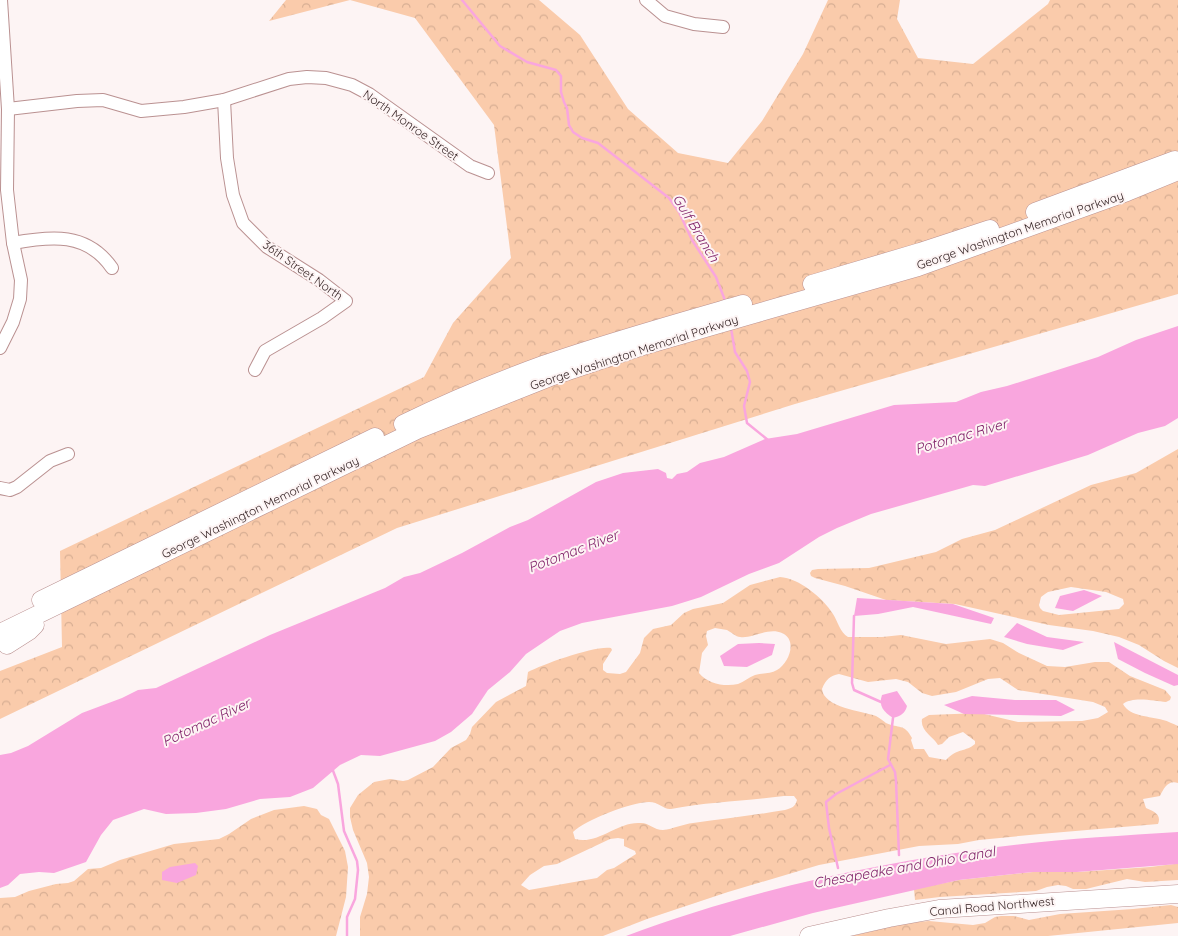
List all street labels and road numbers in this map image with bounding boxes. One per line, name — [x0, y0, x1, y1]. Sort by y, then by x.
street label: North Monroe Street — [360, 86, 462, 164]
street label: George Washington Memorial Parkway — [915, 187, 1125, 273]
street label: 36th Street North — [260, 237, 346, 303]
street label: George Washington Memorial Parkway — [528, 311, 740, 393]
street label: George Washington Memorial Parkway — [159, 453, 361, 561]
street label: Canal Road Northwest — [929, 893, 1055, 919]

